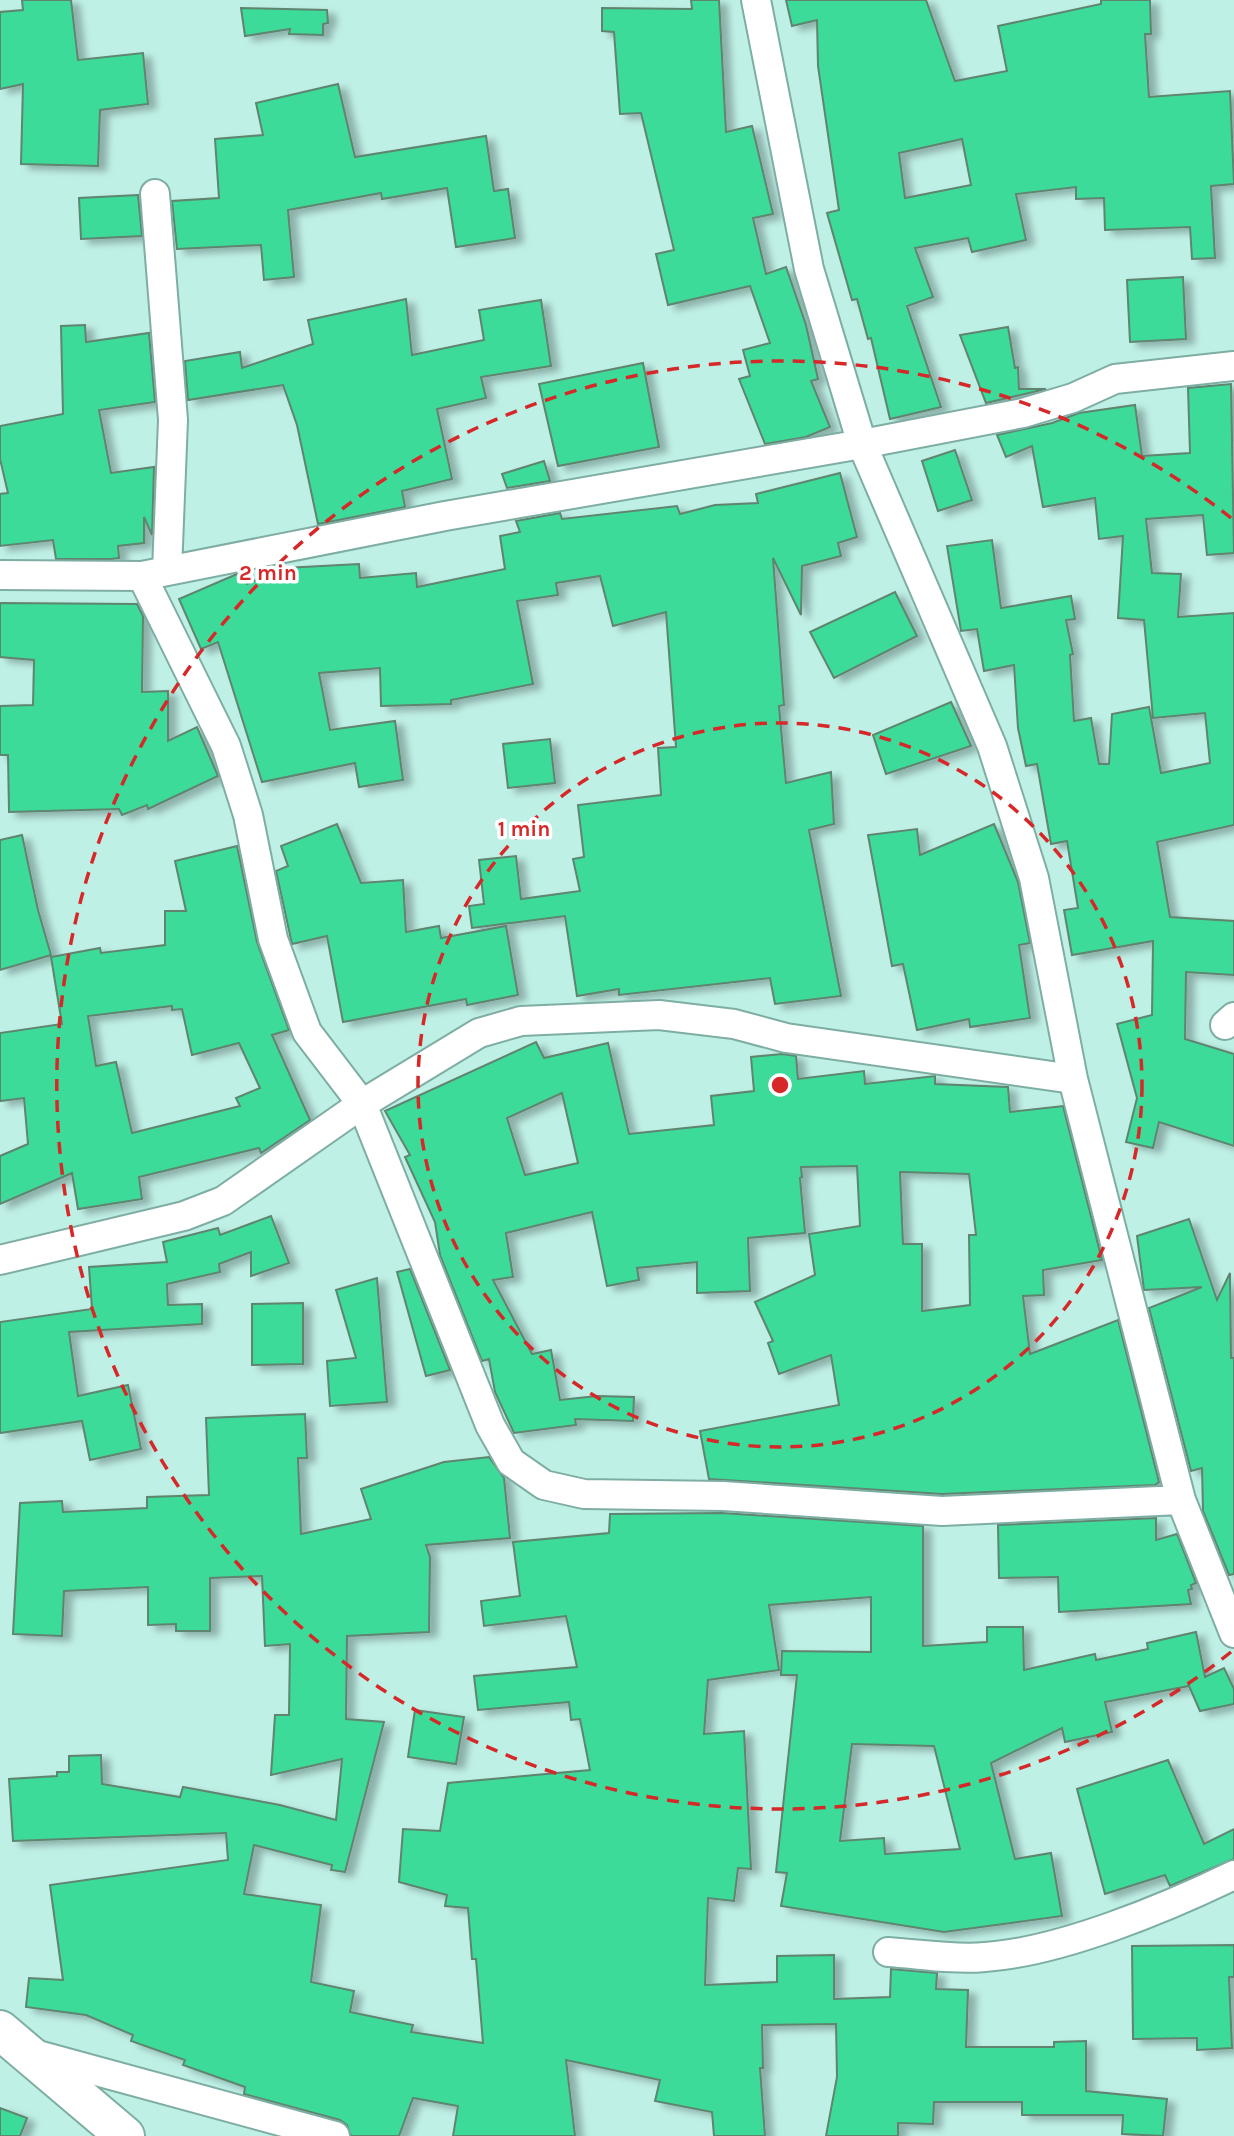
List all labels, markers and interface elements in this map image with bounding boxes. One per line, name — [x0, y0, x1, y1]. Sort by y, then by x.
text: 2 min — [239, 561, 297, 585]
text: 1 min — [498, 817, 550, 841]
centre of rings — [768, 1073, 792, 1097]

